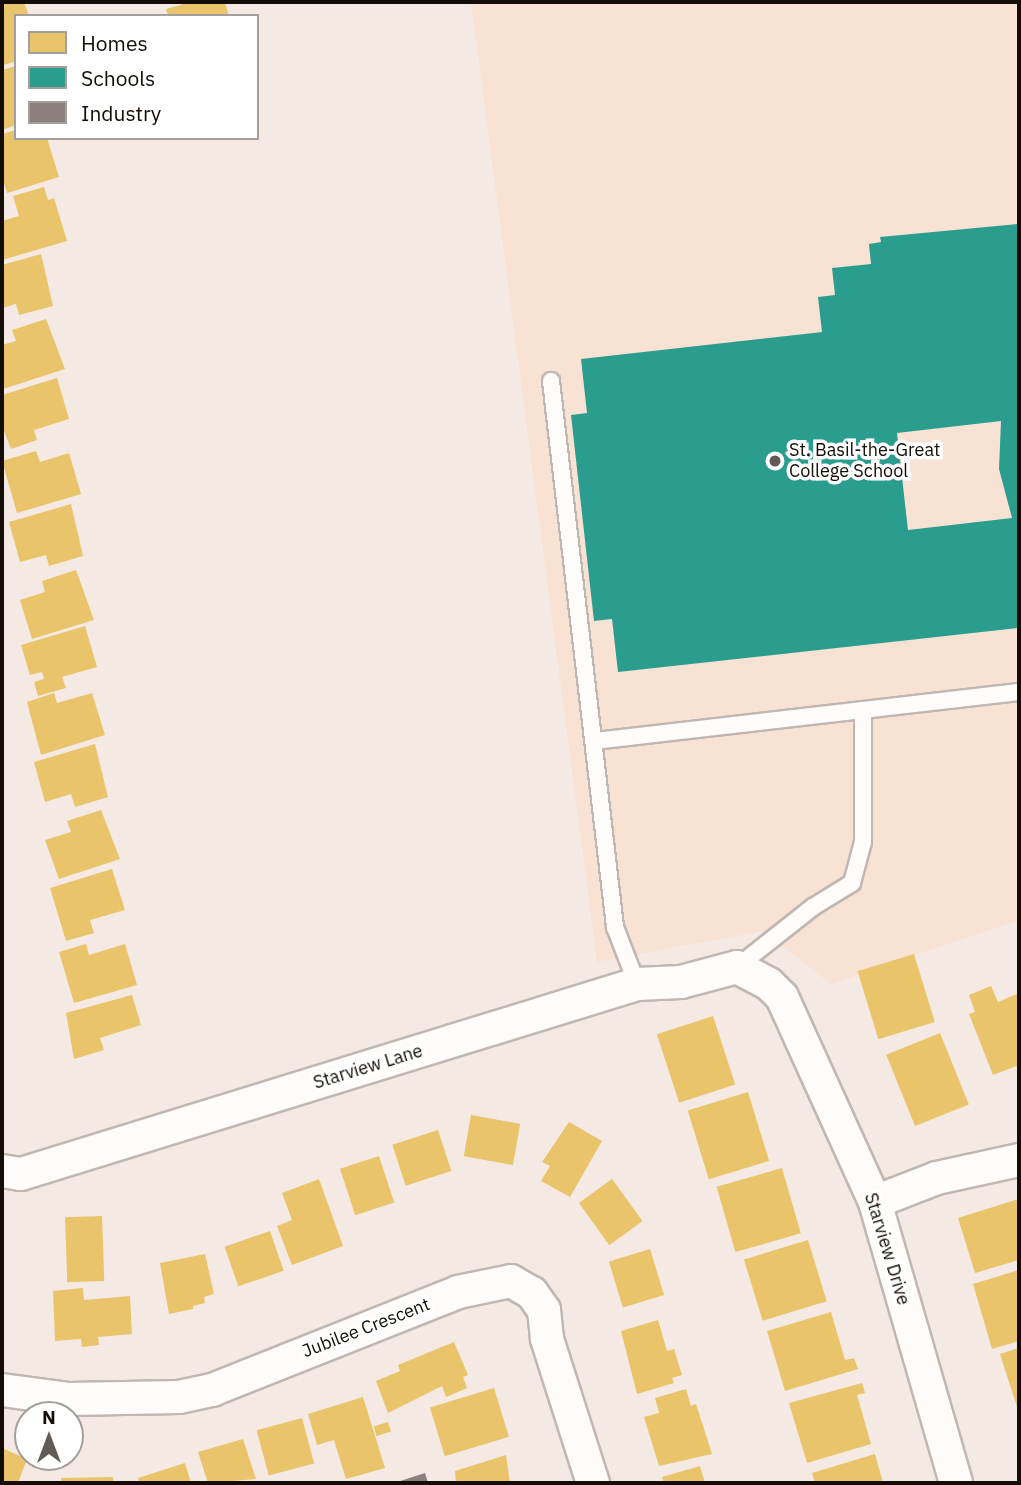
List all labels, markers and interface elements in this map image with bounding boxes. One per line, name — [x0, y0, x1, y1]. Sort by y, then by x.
legend — [14, 14, 259, 140]
text: Homes — [81, 29, 148, 57]
text: Schools — [81, 64, 155, 92]
text: Industry — [81, 99, 161, 127]
place label: St. Basil-the-Great College School — [789, 440, 940, 482]
marker: St. Basil-the-Great College School — [767, 453, 783, 469]
street label: Starview Lane — [311, 1040, 425, 1094]
street label: Starview Drive — [860, 1190, 914, 1308]
street label: Jubilee Crescent — [299, 1294, 433, 1362]
north arrow — [14, 1401, 84, 1471]
text: N — [42, 1405, 56, 1429]

